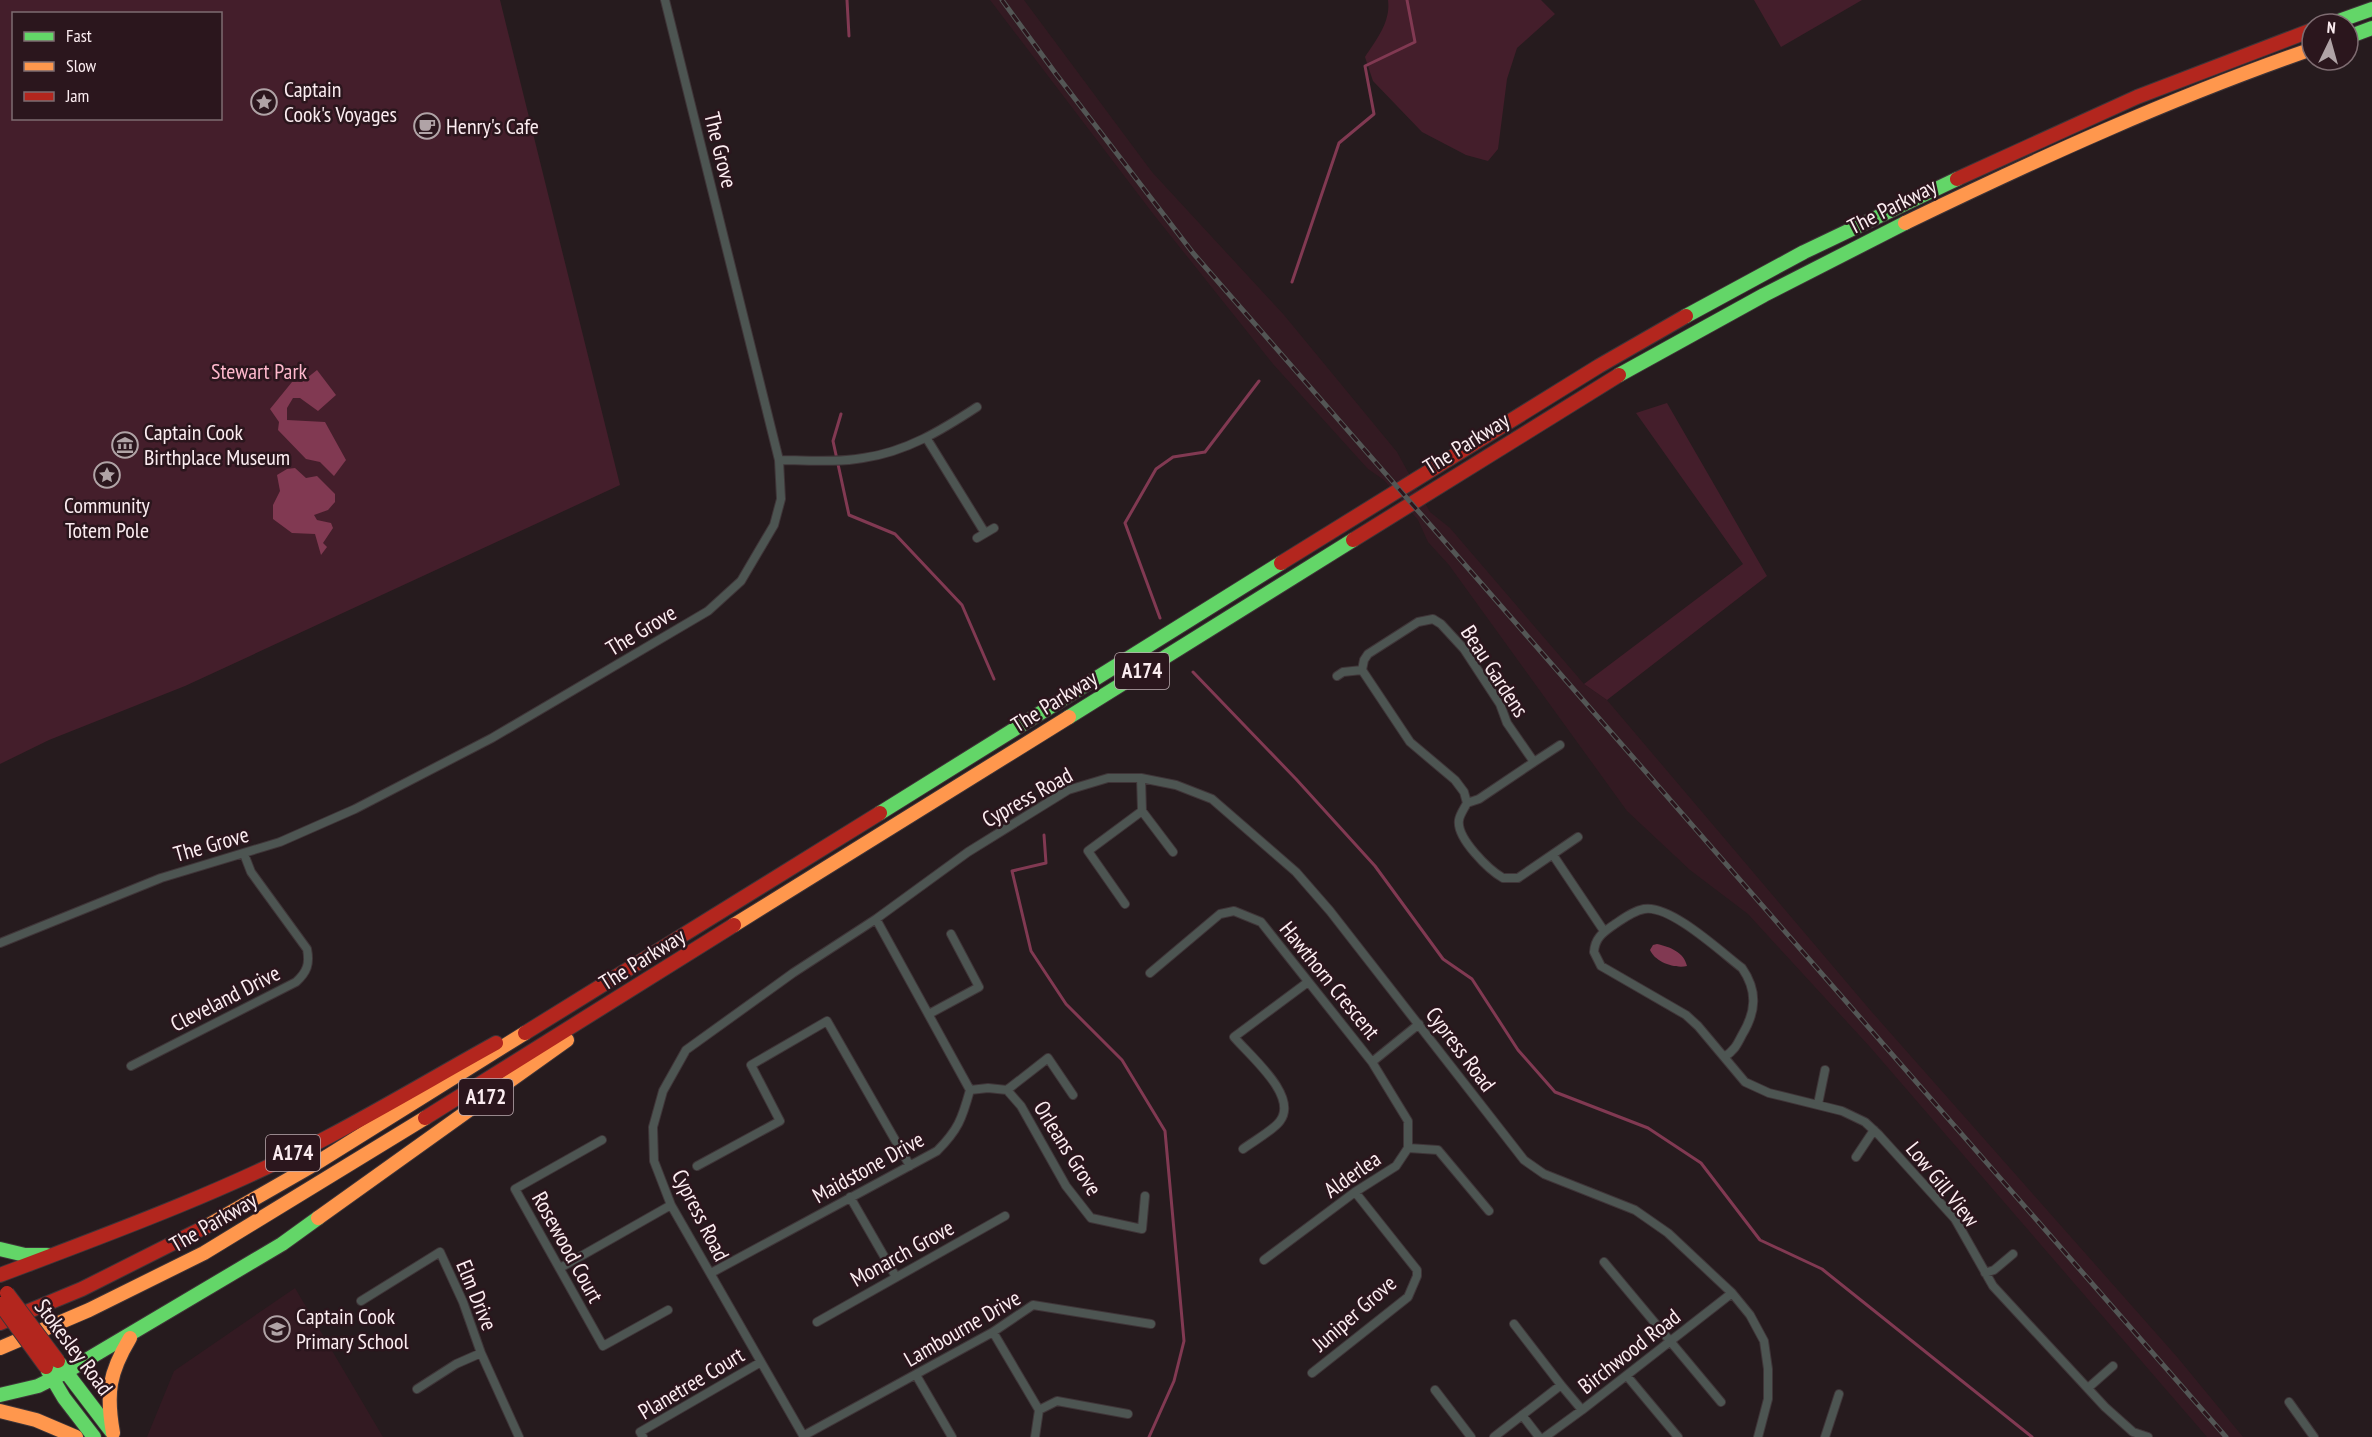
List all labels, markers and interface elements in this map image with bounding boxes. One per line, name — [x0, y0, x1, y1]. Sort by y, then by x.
legend — [12, 12, 222, 120]
north arrow — [2300, 12, 2360, 72]
text: N — [2326, 17, 2336, 37]
text: Fast — [66, 24, 92, 47]
text: Slow — [66, 54, 97, 77]
place label: Captain Cook's Voyages — [284, 75, 397, 128]
text: Jam — [65, 84, 89, 107]
place icon: Captain Cook's Voyages — [249, 87, 279, 117]
street label: The Grove — [698, 109, 744, 191]
cafe icon: Henry's Cafe — [412, 111, 442, 141]
place label: Henry's Cafe — [446, 112, 539, 140]
street label: The Parkway — [1843, 171, 1942, 240]
park label: Stewart Park — [211, 357, 307, 385]
street label: The Parkway — [1418, 405, 1515, 480]
place label: Captain Cook Birthplace Museum — [144, 418, 290, 471]
museum icon: Captain Cook Birthplace Museum — [110, 430, 140, 460]
place icon: Community Totem Pole — [92, 460, 122, 490]
place label: Community Totem Pole — [64, 491, 151, 544]
street label: The Grove — [601, 598, 681, 662]
street label: Beau Gardens — [1455, 620, 1535, 722]
road number: A174 — [1115, 653, 1169, 689]
street label: The Parkway — [1006, 663, 1103, 738]
street label: Cypress Road — [977, 761, 1077, 833]
street label: The Grove — [170, 820, 252, 868]
street label: Hawthorn Crescent — [1274, 915, 1386, 1045]
street label: The Parkway — [594, 921, 691, 996]
street label: Cleveland Drive — [165, 958, 285, 1038]
street label: Cypress Road — [1420, 1001, 1502, 1097]
road number: A172 — [459, 1079, 513, 1115]
street label: Orleans Grove — [1028, 1095, 1108, 1201]
street label: Maidstone Drive — [807, 1125, 929, 1209]
road number: A174 — [266, 1135, 320, 1171]
street label: Low Gill View — [1900, 1136, 1986, 1232]
street label: Alderlea — [1318, 1144, 1386, 1204]
street label: Cypress Road — [666, 1164, 736, 1266]
street label: The Parkway — [164, 1186, 262, 1258]
street label: Rosewood Court — [526, 1187, 610, 1307]
street label: Monarch Grove — [845, 1213, 959, 1293]
street label: Elm Drive — [450, 1256, 504, 1334]
street label: Juniper Grove — [1305, 1269, 1402, 1358]
street label: Lambourne Drive — [899, 1283, 1025, 1373]
street label: Stokesley Road — [29, 1293, 119, 1401]
place label: Captain Cook Primary School — [296, 1302, 410, 1355]
street label: Birchwood Road — [1572, 1302, 1686, 1400]
school or university icon: Captain Cook Primary School — [262, 1314, 292, 1344]
street label: Planetree Court — [633, 1340, 749, 1426]

